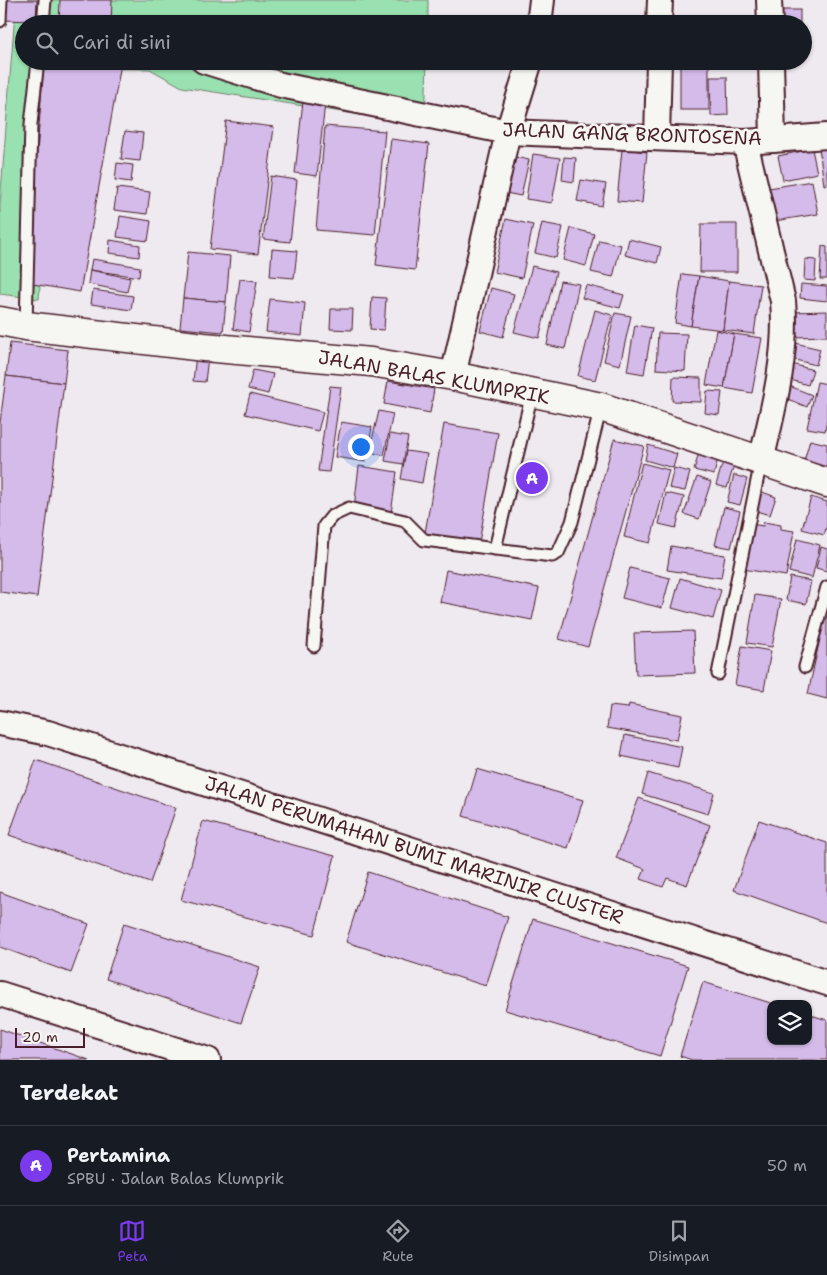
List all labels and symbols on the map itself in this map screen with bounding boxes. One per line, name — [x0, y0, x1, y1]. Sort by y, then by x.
street label: JALAN GANG BRONTOSENA — [502, 117, 762, 151]
street label: JALAN BALAS KLUMPRIK — [316, 344, 552, 410]
your location — [348, 434, 374, 460]
pin: A — [516, 459, 548, 497]
street label: JALAN PERUMAHAN BUMI MARINIR CLUSTER — [202, 770, 626, 930]
scale bar — [15, 1025, 85, 1048]

